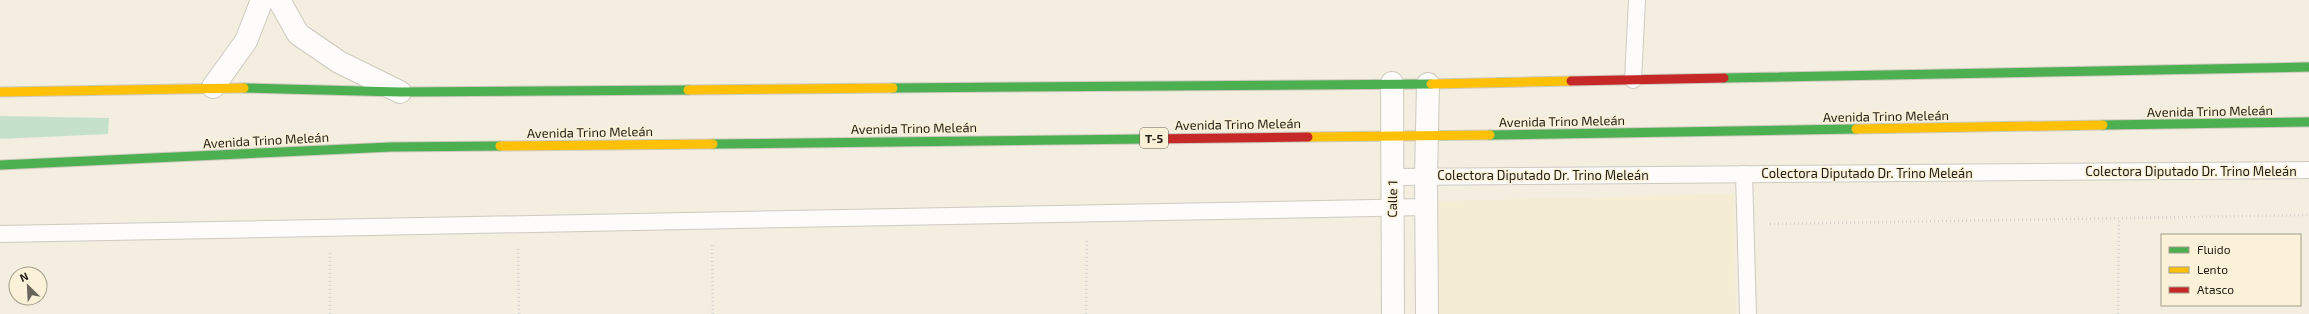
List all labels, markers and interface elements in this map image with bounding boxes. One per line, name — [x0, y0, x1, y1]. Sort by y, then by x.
street label: Avenida Trino Meleán — [2147, 102, 2273, 120]
street label: Avenida Trino Meleán — [1823, 107, 1949, 125]
street label: Avenida Trino Meleán — [1499, 112, 1625, 130]
street label: Avenida Trino Meleán — [1175, 115, 1301, 133]
street label: Avenida Trino Meleán — [851, 119, 977, 137]
street label: Avenida Trino Meleán — [527, 123, 653, 141]
road number: T-5 — [1140, 128, 1168, 148]
street label: Avenida Trino Meleán — [203, 129, 329, 151]
street label: Colectora Diputado Dr. Trino Meleán — [2085, 163, 2297, 179]
street label: Colectora Diputado Dr. Trino Meleán — [1761, 165, 1973, 181]
street label: Colectora Diputado Dr. Trino Meleán — [1437, 167, 1649, 183]
street label: Calle 1 — [1384, 180, 1400, 218]
legend — [2161, 234, 2301, 306]
text: Fluido — [2197, 242, 2231, 256]
text: Lento — [2197, 262, 2228, 276]
north arrow — [8, 266, 48, 306]
text: N — [17, 269, 30, 284]
text: Atasco — [2197, 282, 2234, 296]

